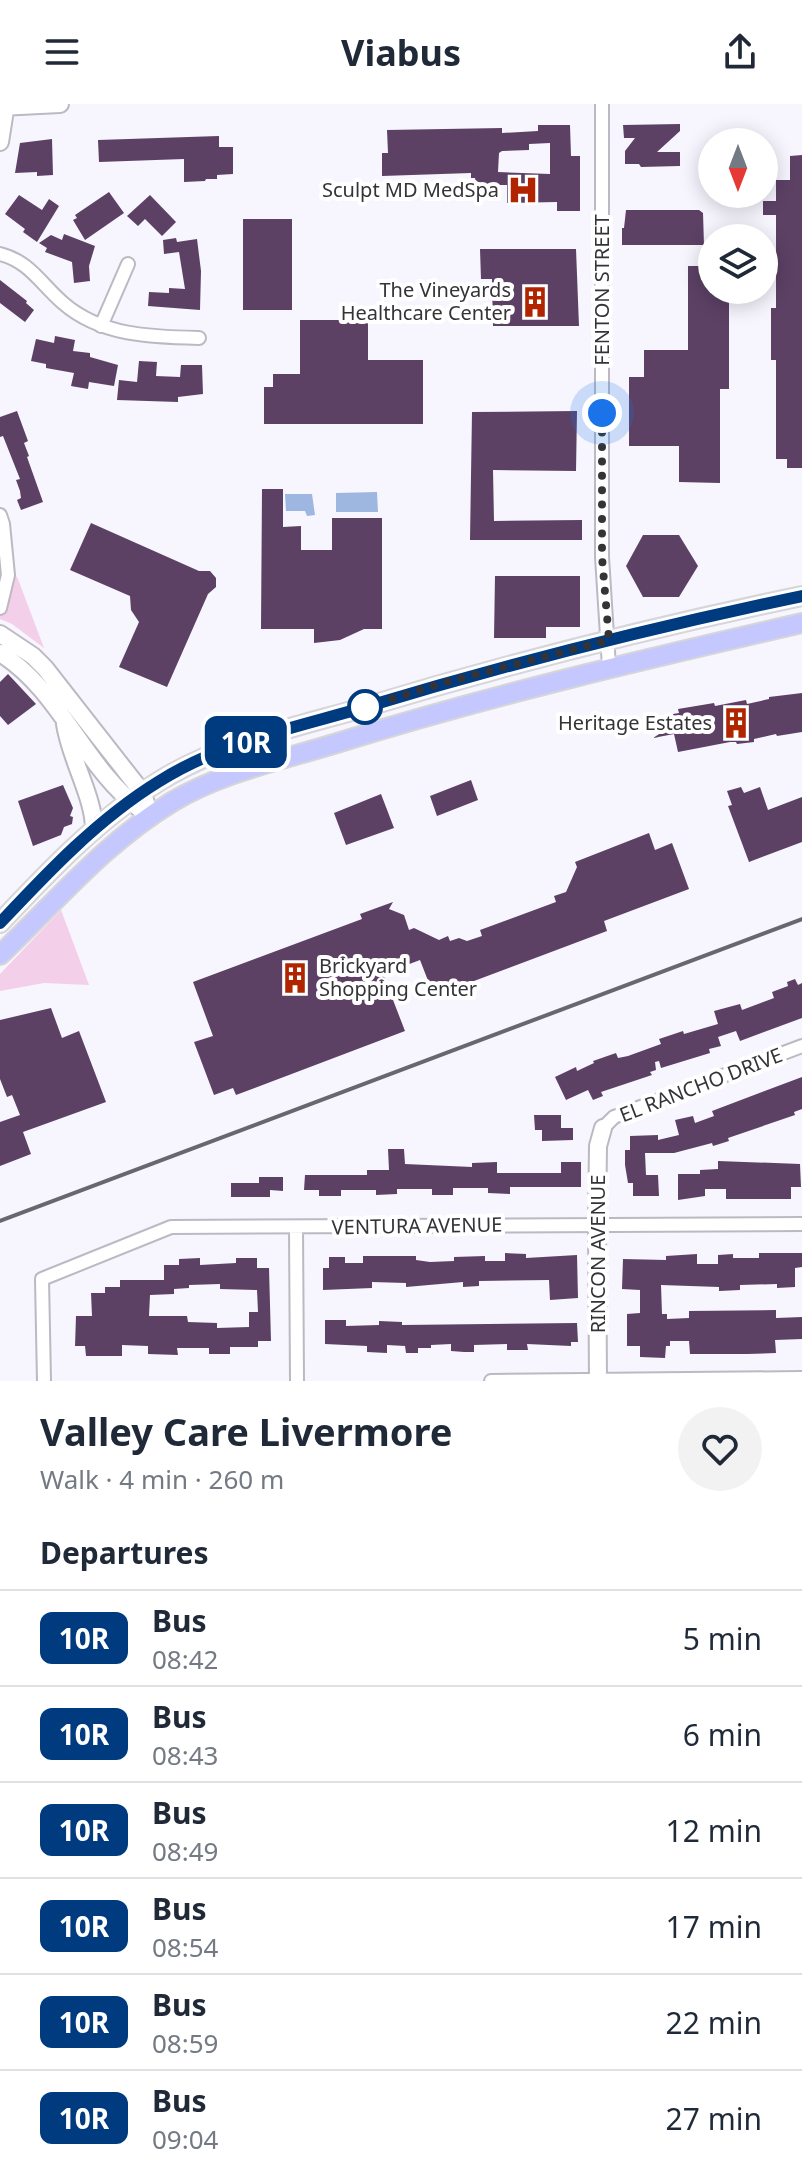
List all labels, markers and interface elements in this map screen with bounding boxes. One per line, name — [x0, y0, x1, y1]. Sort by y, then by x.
text: Viabus — [341, 28, 461, 77]
icon: menu — [40, 30, 84, 74]
icon: share — [718, 30, 762, 74]
north arrow — [698, 128, 778, 208]
map controls — [698, 128, 778, 304]
hospital icon: Sculpt MD MedSpa — [506, 173, 540, 207]
place label: Sculpt MD MedSpa — [322, 176, 499, 203]
street label: FENTON STREET — [588, 214, 615, 366]
button: layers — [698, 224, 778, 304]
place label: The Vineyards Healthcare Center — [341, 276, 511, 326]
building icon: The Vineyards Healthcare Center — [518, 285, 552, 319]
your location — [582, 393, 622, 433]
unlabelled marker — [348, 690, 382, 724]
building icon: Heritage Estates — [719, 706, 753, 740]
place label: Heritage Estates — [558, 709, 712, 736]
line badge: 10R — [200, 716, 292, 768]
text: 10R — [221, 723, 271, 761]
place label: Brickyard Shopping Center — [319, 952, 477, 1002]
building icon: Brickyard Shopping Center — [278, 961, 312, 995]
street label: EL RANCHO DRIVE — [615, 1041, 786, 1128]
street label: RINCON AVENUE — [584, 1175, 611, 1333]
street label: VENTURA AVENUE — [332, 1211, 502, 1240]
text: Valley Care Livermore — [40, 1405, 453, 1457]
button: heart — [678, 1407, 762, 1491]
text: Walk · 4 min · 260 m — [40, 1461, 284, 1497]
text: Departures — [40, 1532, 209, 1573]
text: Bus — [152, 1600, 207, 1641]
text: 5 min — [683, 1618, 762, 1659]
text: 10R — [59, 1619, 109, 1657]
text: 08:42 — [152, 1641, 218, 1677]
text: Bus — [152, 1696, 207, 1737]
text: 6 min — [683, 1714, 762, 1755]
text: 10R — [59, 1715, 109, 1753]
text: 08:43 — [152, 1737, 218, 1773]
text: Bus — [152, 1792, 207, 1833]
text: 12 min — [666, 1810, 762, 1851]
text: 10R — [59, 1811, 109, 1849]
text: 08:49 — [152, 1833, 218, 1869]
text: Bus — [152, 1888, 207, 1929]
text: 17 min — [666, 1906, 762, 1947]
text: 10R — [59, 1907, 109, 1945]
text: 08:54 — [152, 1929, 218, 1965]
text: Bus — [152, 1984, 207, 2025]
text: 22 min — [666, 2002, 762, 2043]
text: 10R — [59, 2003, 109, 2041]
text: 08:59 — [152, 2025, 218, 2061]
text: Bus — [152, 2080, 207, 2121]
text: 27 min — [666, 2098, 762, 2139]
text: 10R — [59, 2099, 109, 2137]
text: 09:04 — [152, 2121, 218, 2157]

